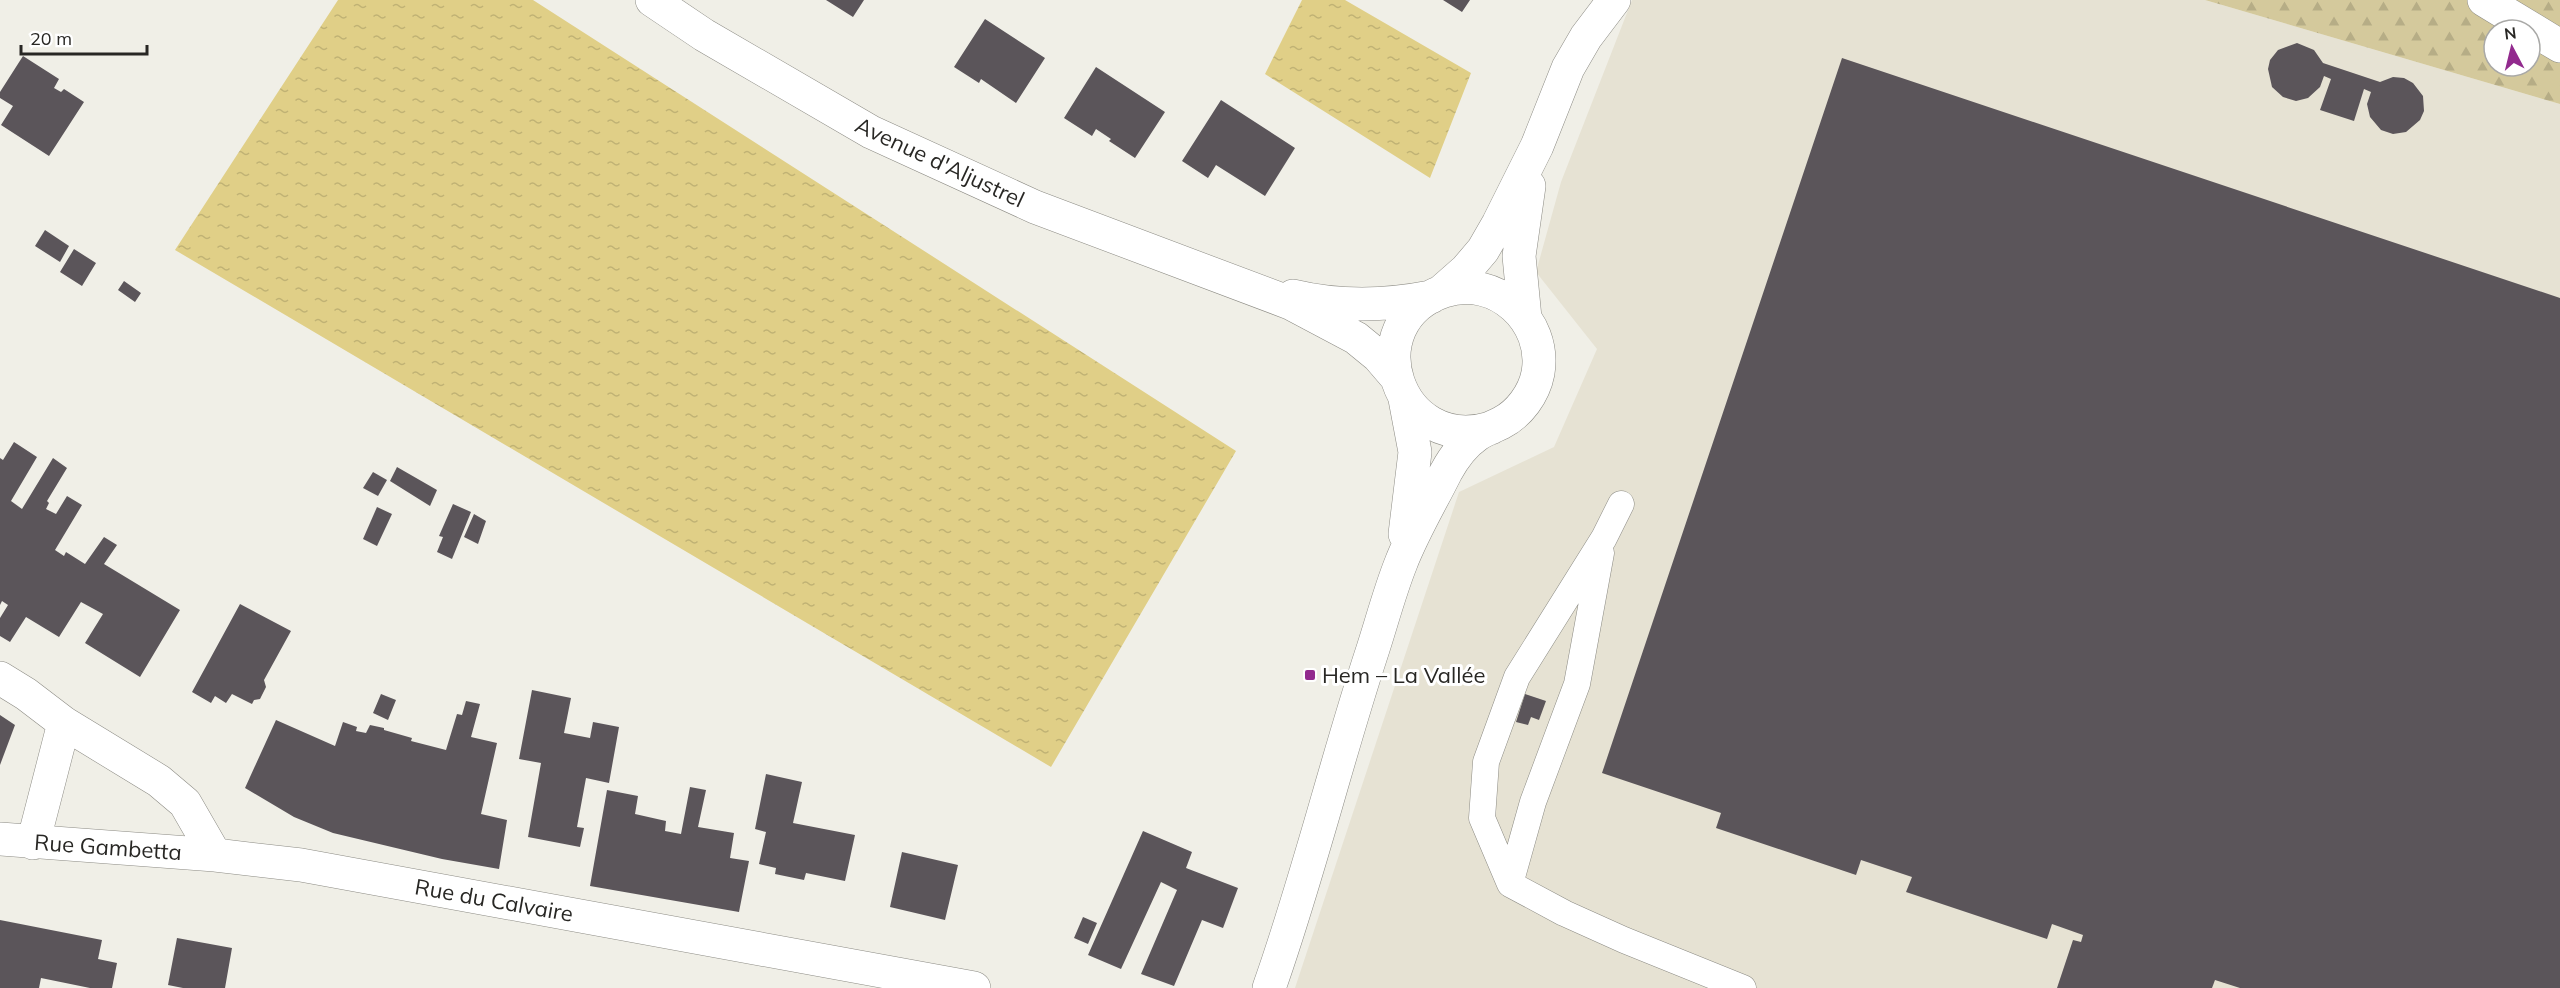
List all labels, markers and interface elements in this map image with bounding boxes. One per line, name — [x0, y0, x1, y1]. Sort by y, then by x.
scale bar — [21, 18, 147, 56]
north arrow — [2482, 18, 2542, 78]
text: N — [2503, 22, 2517, 44]
text: 20 m — [30, 27, 72, 50]
street label: Avenue d'Aljustrel — [851, 111, 1029, 213]
place label: Hem – La Vallée — [1322, 661, 1485, 689]
marker: Hem – La Vallée — [1303, 668, 1317, 682]
street label: Rue Gambetta — [33, 828, 183, 866]
street label: Rue du Calvaire — [413, 872, 575, 928]

